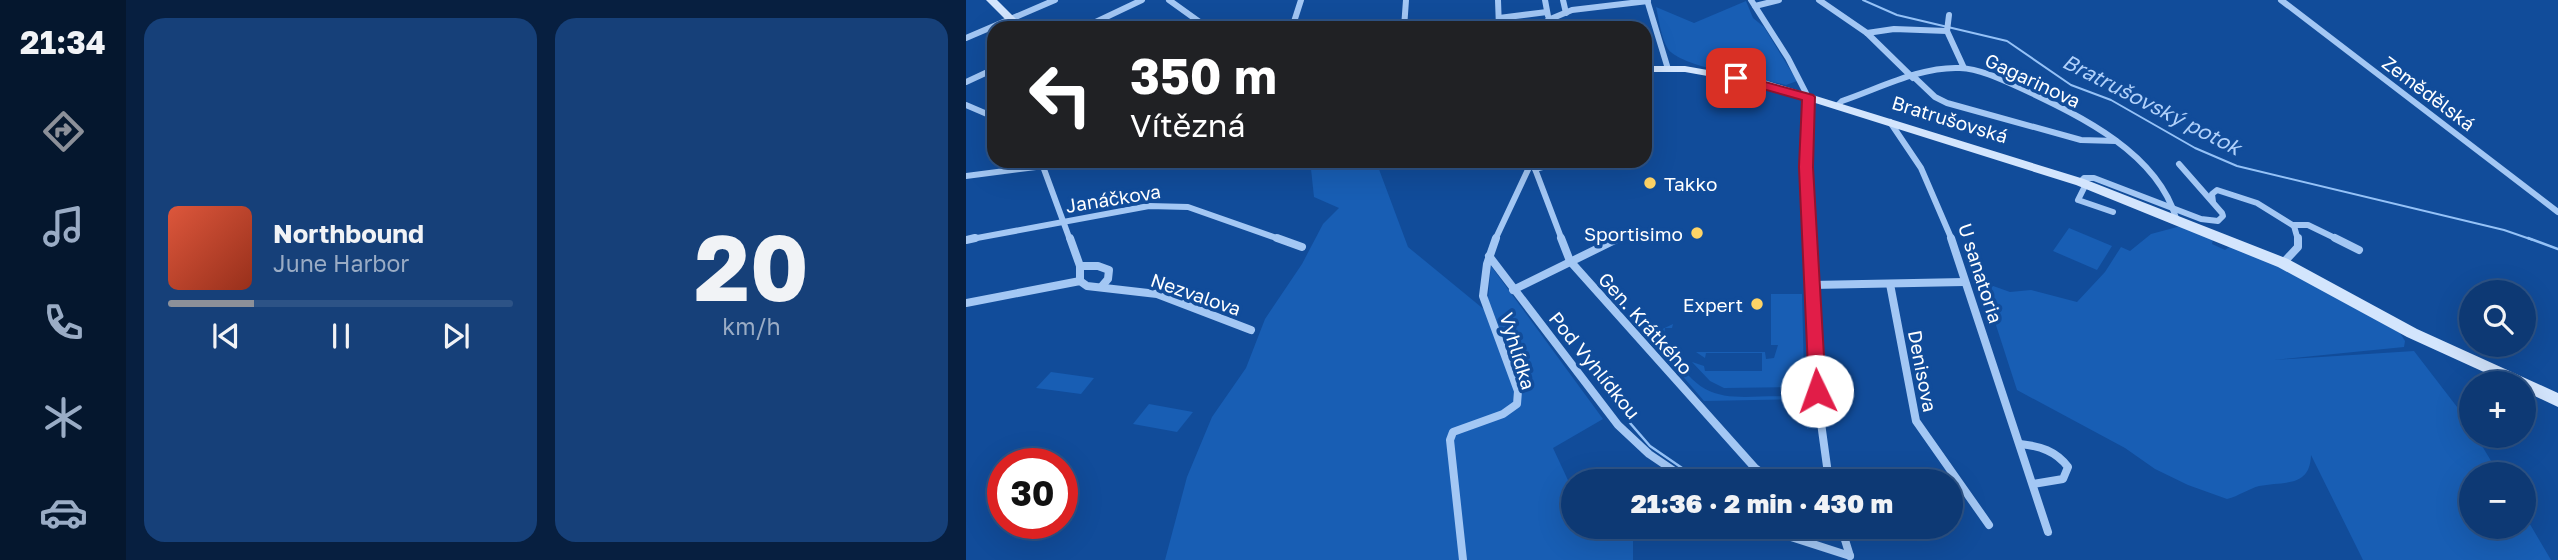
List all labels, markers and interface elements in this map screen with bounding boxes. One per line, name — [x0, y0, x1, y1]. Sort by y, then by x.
text: 21:34 — [20, 23, 106, 61]
text: 350 m — [1130, 46, 1277, 105]
pin — [1706, 48, 1766, 108]
street label: Gagarinova — [1982, 48, 2084, 112]
water label: Bratrušovský potok — [2058, 48, 2247, 161]
icon: left — [1015, 49, 1106, 140]
street label: Zemědělská — [2378, 51, 2480, 135]
icon: arrive — [1717, 59, 1755, 97]
street label: Bratrušovská — [1889, 90, 2011, 148]
text: Vítězná — [1130, 106, 1245, 144]
icon: directions — [39, 107, 88, 156]
place label: Takko — [1664, 172, 1717, 195]
marker: Takko — [1642, 175, 1658, 191]
street label: Janáčkova — [1064, 179, 1162, 217]
icon: music — [39, 202, 88, 251]
text: 20 — [694, 212, 809, 321]
text: Northbound — [273, 218, 424, 249]
street label: U sanatoria — [1954, 220, 2008, 326]
place label: Sportisimo — [1584, 222, 1683, 245]
marker: Sportisimo — [1689, 225, 1705, 241]
text: June Harbor — [273, 249, 409, 277]
street label: Gen. Krátkého — [1594, 267, 1698, 379]
street label: Nezvalova — [1148, 268, 1244, 320]
map controls — [2459, 280, 2536, 539]
button: search — [2459, 280, 2536, 357]
place label: Expert — [1683, 293, 1743, 316]
marker: Expert — [1749, 296, 1765, 312]
icon: phone — [39, 298, 88, 347]
street label: Pod Vyhlídkou — [1545, 307, 1645, 423]
street label: Vyhlídka — [1495, 310, 1541, 392]
text: km/h — [722, 312, 781, 340]
icon: previous — [207, 317, 245, 355]
icon: pause — [322, 317, 360, 355]
icon: next — [437, 317, 475, 355]
street label: Denisova — [1904, 328, 1942, 414]
position arrow — [1780, 354, 1854, 428]
button: + — [2459, 371, 2536, 448]
icon: climate — [39, 393, 88, 442]
speed limit sign: 30 — [987, 448, 1078, 539]
button: − — [2459, 462, 2536, 539]
icon: car — [39, 488, 88, 537]
text: 21:36 · 2 min · 430 m — [1631, 488, 1893, 519]

